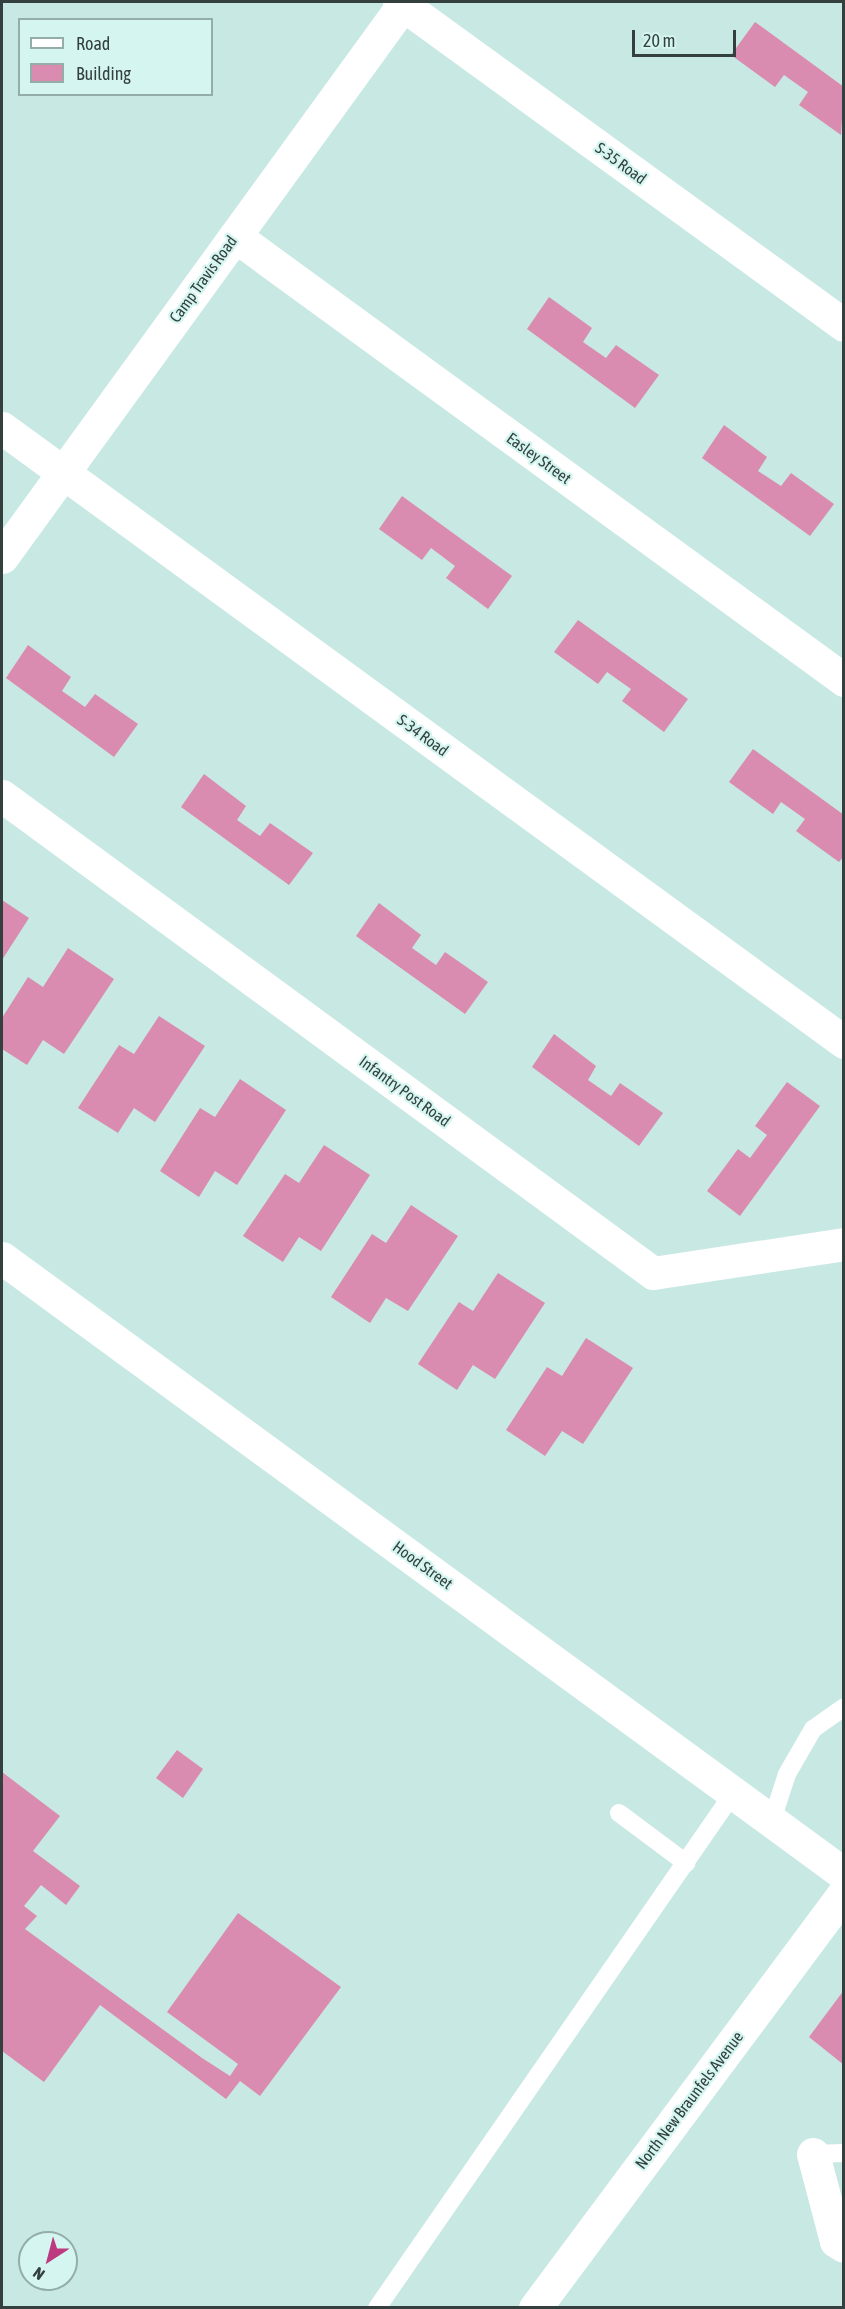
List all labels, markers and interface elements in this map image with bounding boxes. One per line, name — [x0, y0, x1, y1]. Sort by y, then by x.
legend — [18, 18, 213, 96]
scale bar — [635, 18, 738, 56]
text: 20 m — [643, 30, 675, 51]
text: Road — [76, 33, 110, 54]
text: Building — [76, 63, 131, 84]
street label: S-35 Road — [592, 138, 650, 188]
street label: Camp Travis Road — [165, 232, 241, 326]
street label: Easley Street — [503, 428, 575, 488]
street label: S-34 Road — [394, 710, 452, 760]
street label: Infantry Post Road — [356, 1052, 454, 1130]
street label: Hood Street — [389, 1537, 457, 1593]
street label: North New Braunfels Avenue — [631, 2027, 747, 2173]
north arrow — [18, 2231, 78, 2291]
text: N — [29, 2264, 48, 2284]

